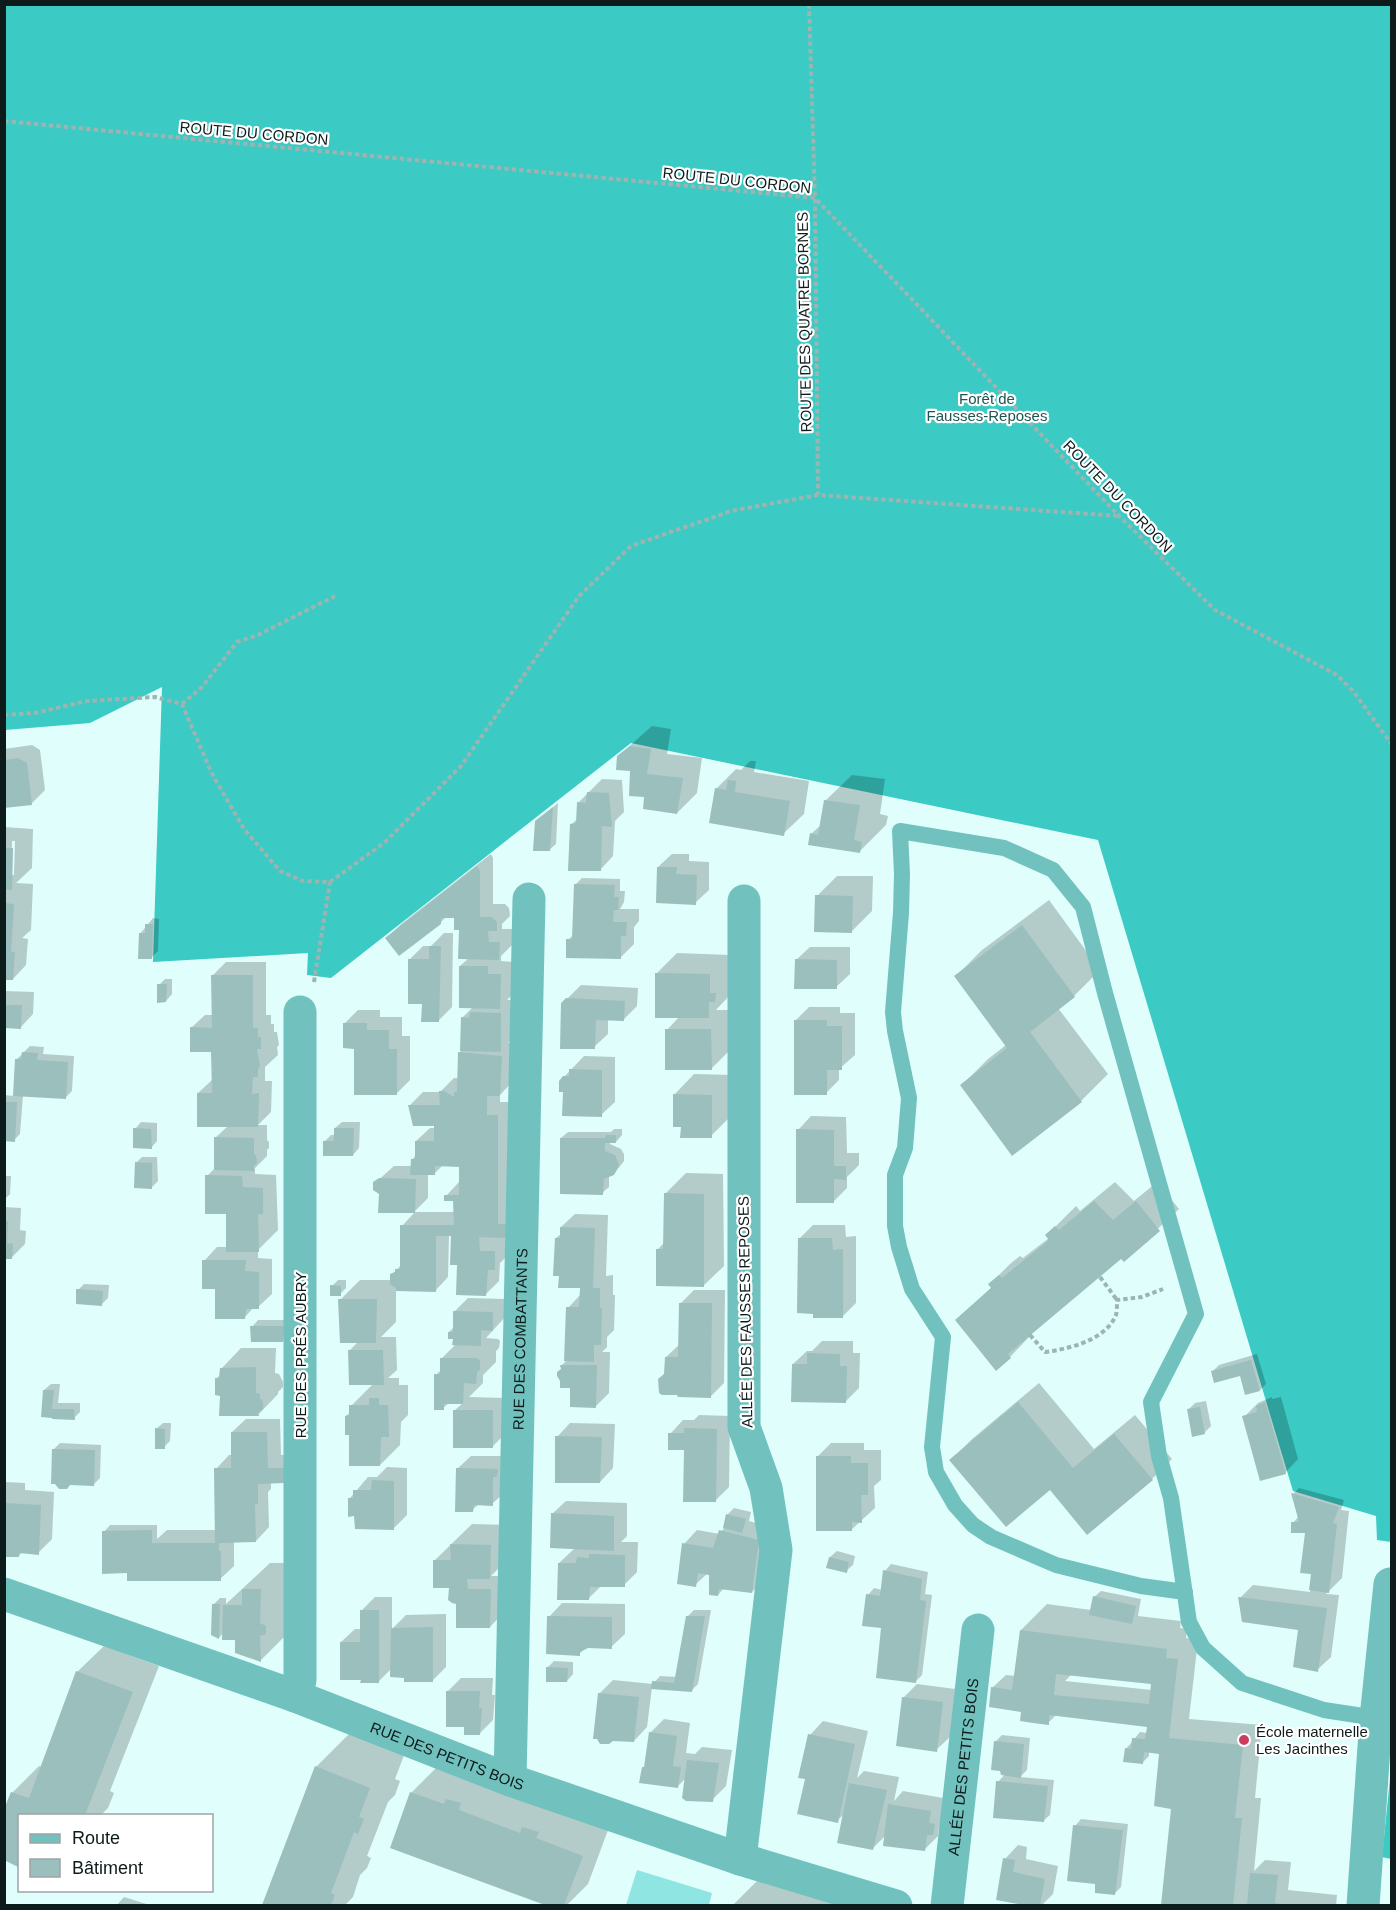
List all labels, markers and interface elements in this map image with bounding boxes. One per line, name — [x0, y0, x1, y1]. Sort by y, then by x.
street label: ROUTE DU CORDON — [179, 118, 329, 148]
street label: ROUTE DU CORDON — [662, 164, 812, 196]
street label: ROUTE DES QUATRE BORNES — [794, 212, 814, 432]
park label: Forêt de Fausses-Reposes — [927, 390, 1047, 424]
street label: ROUTE DU CORDON — [1060, 436, 1176, 556]
street label: ALLÉE DES FAUSSES REPOSES — [734, 1196, 756, 1428]
street label: RUE DES COMBATTANTS — [509, 1248, 530, 1430]
street label: RUE DES PRÉS AUBRY — [292, 1272, 309, 1438]
street label: ALLÉE DES PETITS BOIS — [944, 1677, 981, 1857]
street label: RUE DES PETITS BOIS — [368, 1718, 527, 1793]
place label: École maternelle Les Jacinthes — [1256, 1723, 1368, 1757]
marker: École maternelle Les Jacinthes — [1237, 1733, 1251, 1747]
legend — [18, 1814, 213, 1892]
text: Route — [72, 1828, 120, 1848]
text: Bâtiment — [72, 1858, 143, 1878]

